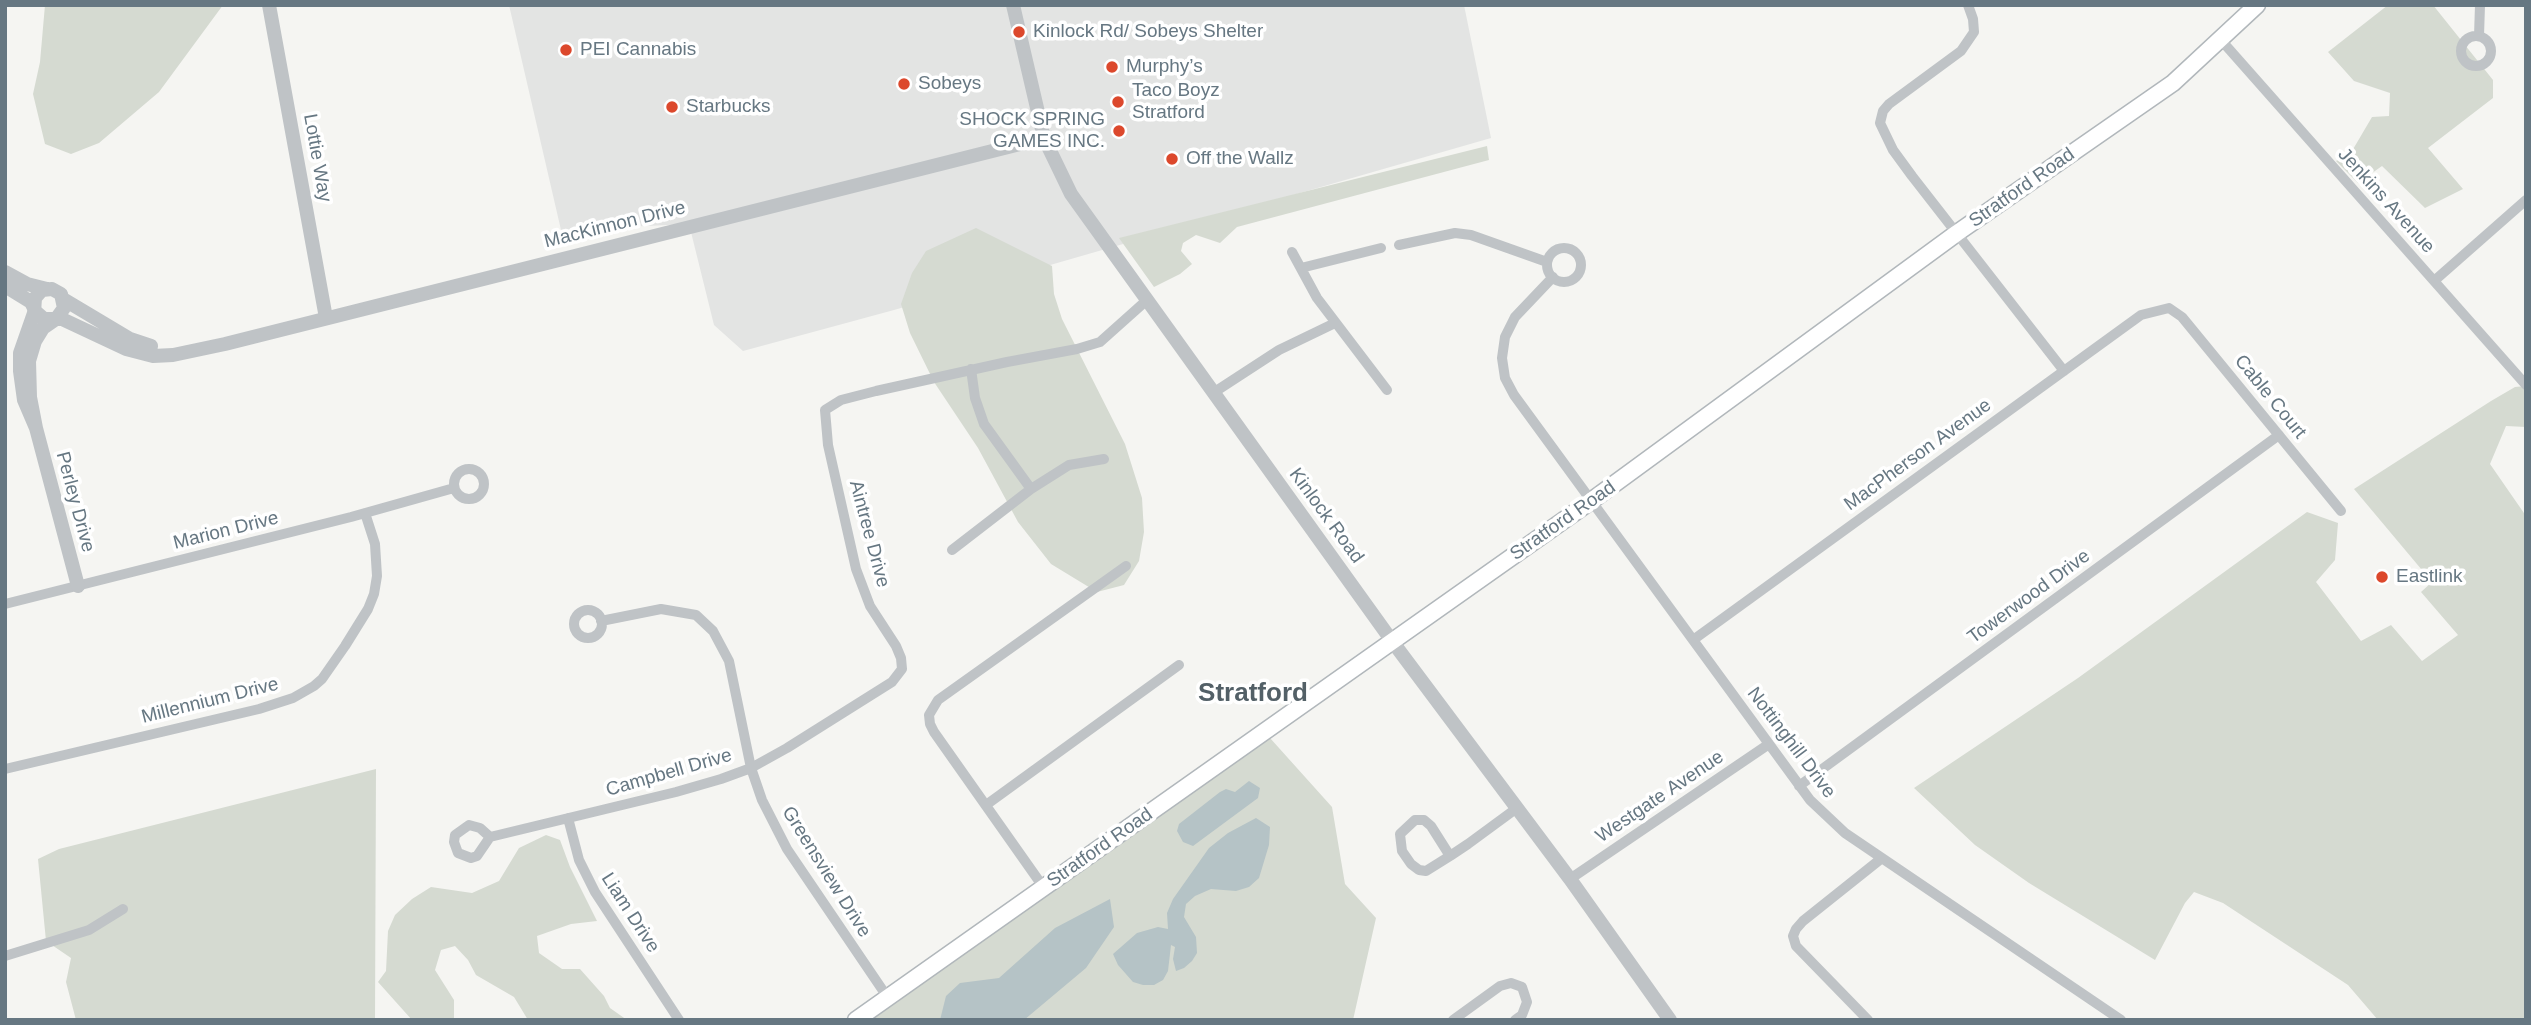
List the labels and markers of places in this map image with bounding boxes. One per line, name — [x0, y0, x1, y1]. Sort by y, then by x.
place label: Kinlock Rd/ Sobeys Shelter — [1033, 21, 1263, 43]
marker: Kinlock Rd/ Sobeys Shelter — [1011, 24, 1027, 40]
place label: PEI Cannabis — [580, 39, 696, 61]
marker: PEI Cannabis — [558, 42, 574, 58]
place label: Murphy’s — [1126, 56, 1203, 78]
marker: Murphy’s — [1104, 59, 1120, 75]
place label: Sobeys — [918, 73, 981, 95]
marker: Sobeys — [896, 76, 912, 92]
place label: Taco Boyz Stratford — [1132, 80, 1220, 124]
marker: Taco Boyz Stratford — [1110, 94, 1126, 110]
place label: Starbucks — [686, 96, 770, 118]
marker: Starbucks — [664, 99, 680, 115]
place label: SHOCK SPRING GAMES INC. — [959, 109, 1105, 153]
marker: SHOCK SPRING GAMES INC. — [1111, 123, 1127, 139]
place label: Off the Wallz — [1186, 148, 1294, 170]
marker: Off the Wallz — [1164, 151, 1180, 167]
place label: Eastlink — [2396, 566, 2463, 588]
marker: Eastlink — [2374, 569, 2390, 585]

